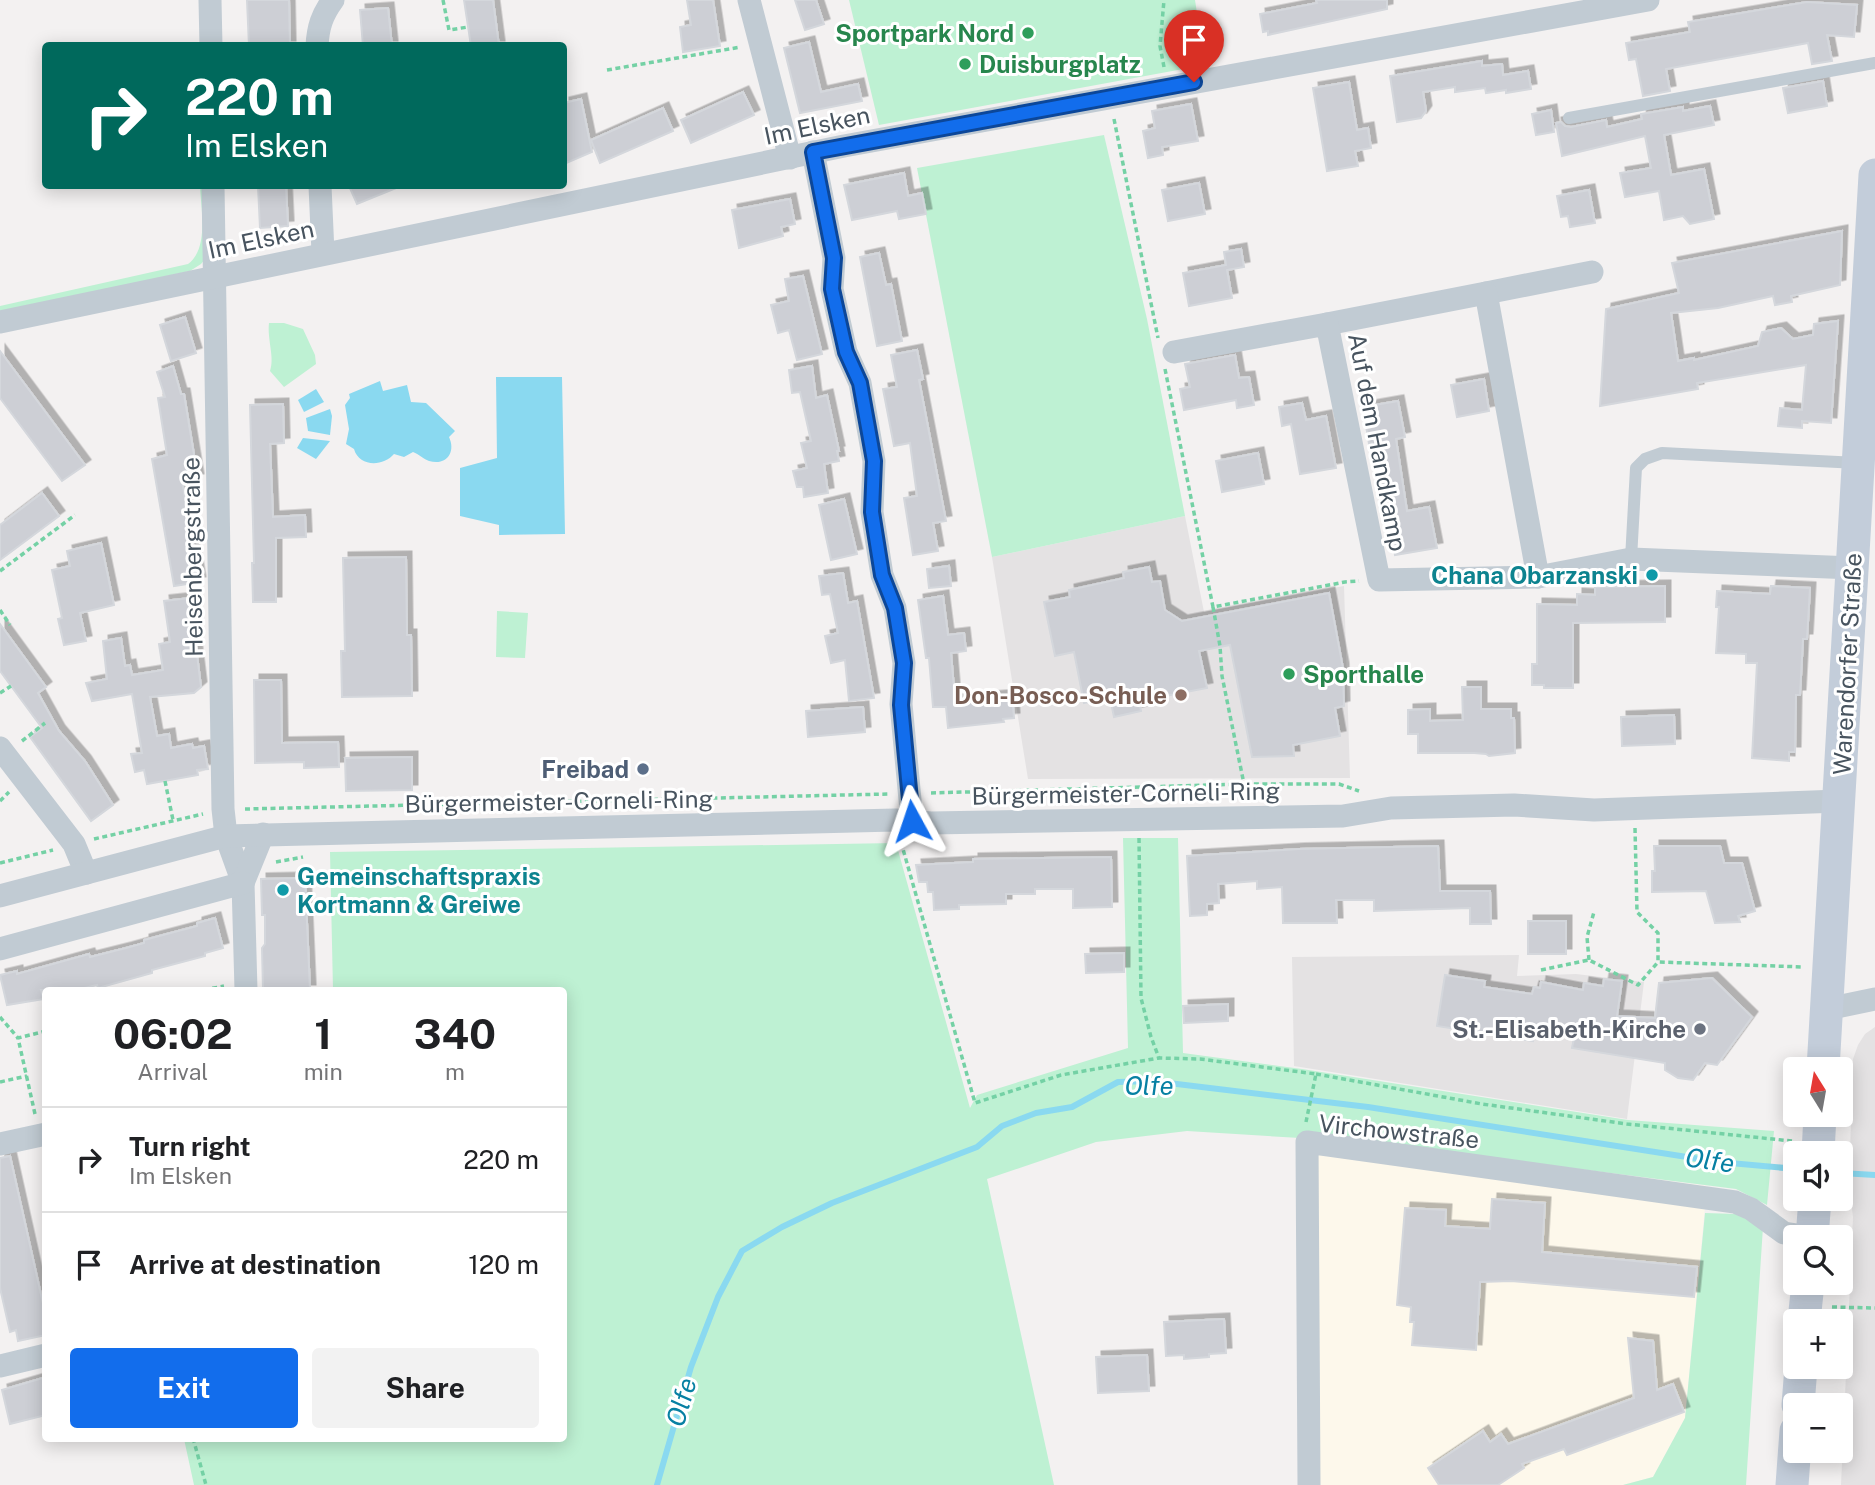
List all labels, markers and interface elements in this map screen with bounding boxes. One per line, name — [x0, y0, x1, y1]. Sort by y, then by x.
pin — [1164, 10, 1224, 82]
place label: Sportpark Nord — [835, 19, 1014, 47]
icon: arrive — [1175, 21, 1213, 59]
marker: Sportpark Nord — [1020, 25, 1036, 41]
place label: Duisburgplatz — [979, 50, 1141, 78]
marker: Duisburgplatz — [957, 56, 973, 72]
text: 220 m — [185, 68, 334, 126]
icon: right — [70, 70, 161, 161]
street label: Im Elsken — [762, 100, 872, 150]
text: Im Elsken — [185, 127, 328, 164]
street label: Im Elsken — [206, 214, 316, 264]
street label: Auf dem Handkamp — [1343, 331, 1413, 553]
street label: Heisenbergstraße — [176, 457, 208, 657]
street label: Warendorfer Straße — [1827, 552, 1867, 776]
place label: Chana Obarzanski — [1431, 561, 1638, 589]
marker: Chana Obarzanski — [1644, 567, 1660, 583]
place label: Sporthalle — [1303, 660, 1424, 688]
marker: Sporthalle — [1281, 666, 1297, 682]
place label: Don-Bosco-Schule — [954, 681, 1167, 709]
marker: Don-Bosco-Schule — [1173, 687, 1189, 703]
place label: Freibad — [541, 755, 629, 783]
marker: Freibad — [635, 761, 651, 777]
street label: Bürgermeister-Corneli-Ring — [971, 776, 1281, 810]
street label: Bürgermeister-Corneli-Ring — [404, 784, 714, 818]
position arrow — [875, 784, 949, 858]
place label: Gemeinschaftspraxis Kortmann & Greiwe — [297, 862, 541, 918]
marker: Gemeinschaftspraxis Kortmann & Greiwe — [275, 882, 291, 898]
text: 06:02 — [113, 1009, 233, 1058]
text: 1 — [314, 1009, 332, 1058]
text: 340 — [414, 1009, 496, 1058]
place label: St.-Elisabeth-Kirche — [1452, 1015, 1686, 1043]
marker: St.-Elisabeth-Kirche — [1692, 1021, 1708, 1037]
north arrow — [1783, 1057, 1853, 1127]
map controls — [1783, 1057, 1853, 1463]
text: Arrival — [137, 1058, 208, 1085]
text: min — [304, 1058, 343, 1085]
text: m — [445, 1058, 465, 1085]
water label: Olfe — [1124, 1070, 1174, 1101]
street label: Virchowstraße — [1317, 1109, 1481, 1153]
text: Turn right — [129, 1131, 251, 1162]
icon: right — [70, 1141, 108, 1179]
water label: Olfe — [1684, 1141, 1736, 1179]
button: sound — [1783, 1141, 1853, 1211]
text: 220 m — [463, 1144, 539, 1175]
text: Im Elsken — [129, 1162, 232, 1189]
button: search — [1783, 1225, 1853, 1295]
icon: arrive — [70, 1246, 108, 1284]
text: Arrive at destination — [129, 1249, 381, 1280]
text: 120 m — [468, 1249, 539, 1280]
button: + — [1783, 1309, 1853, 1379]
button: Exit — [70, 1348, 298, 1428]
button: Share — [312, 1348, 539, 1428]
water label: Olfe — [659, 1374, 703, 1430]
button: − — [1783, 1393, 1853, 1463]

